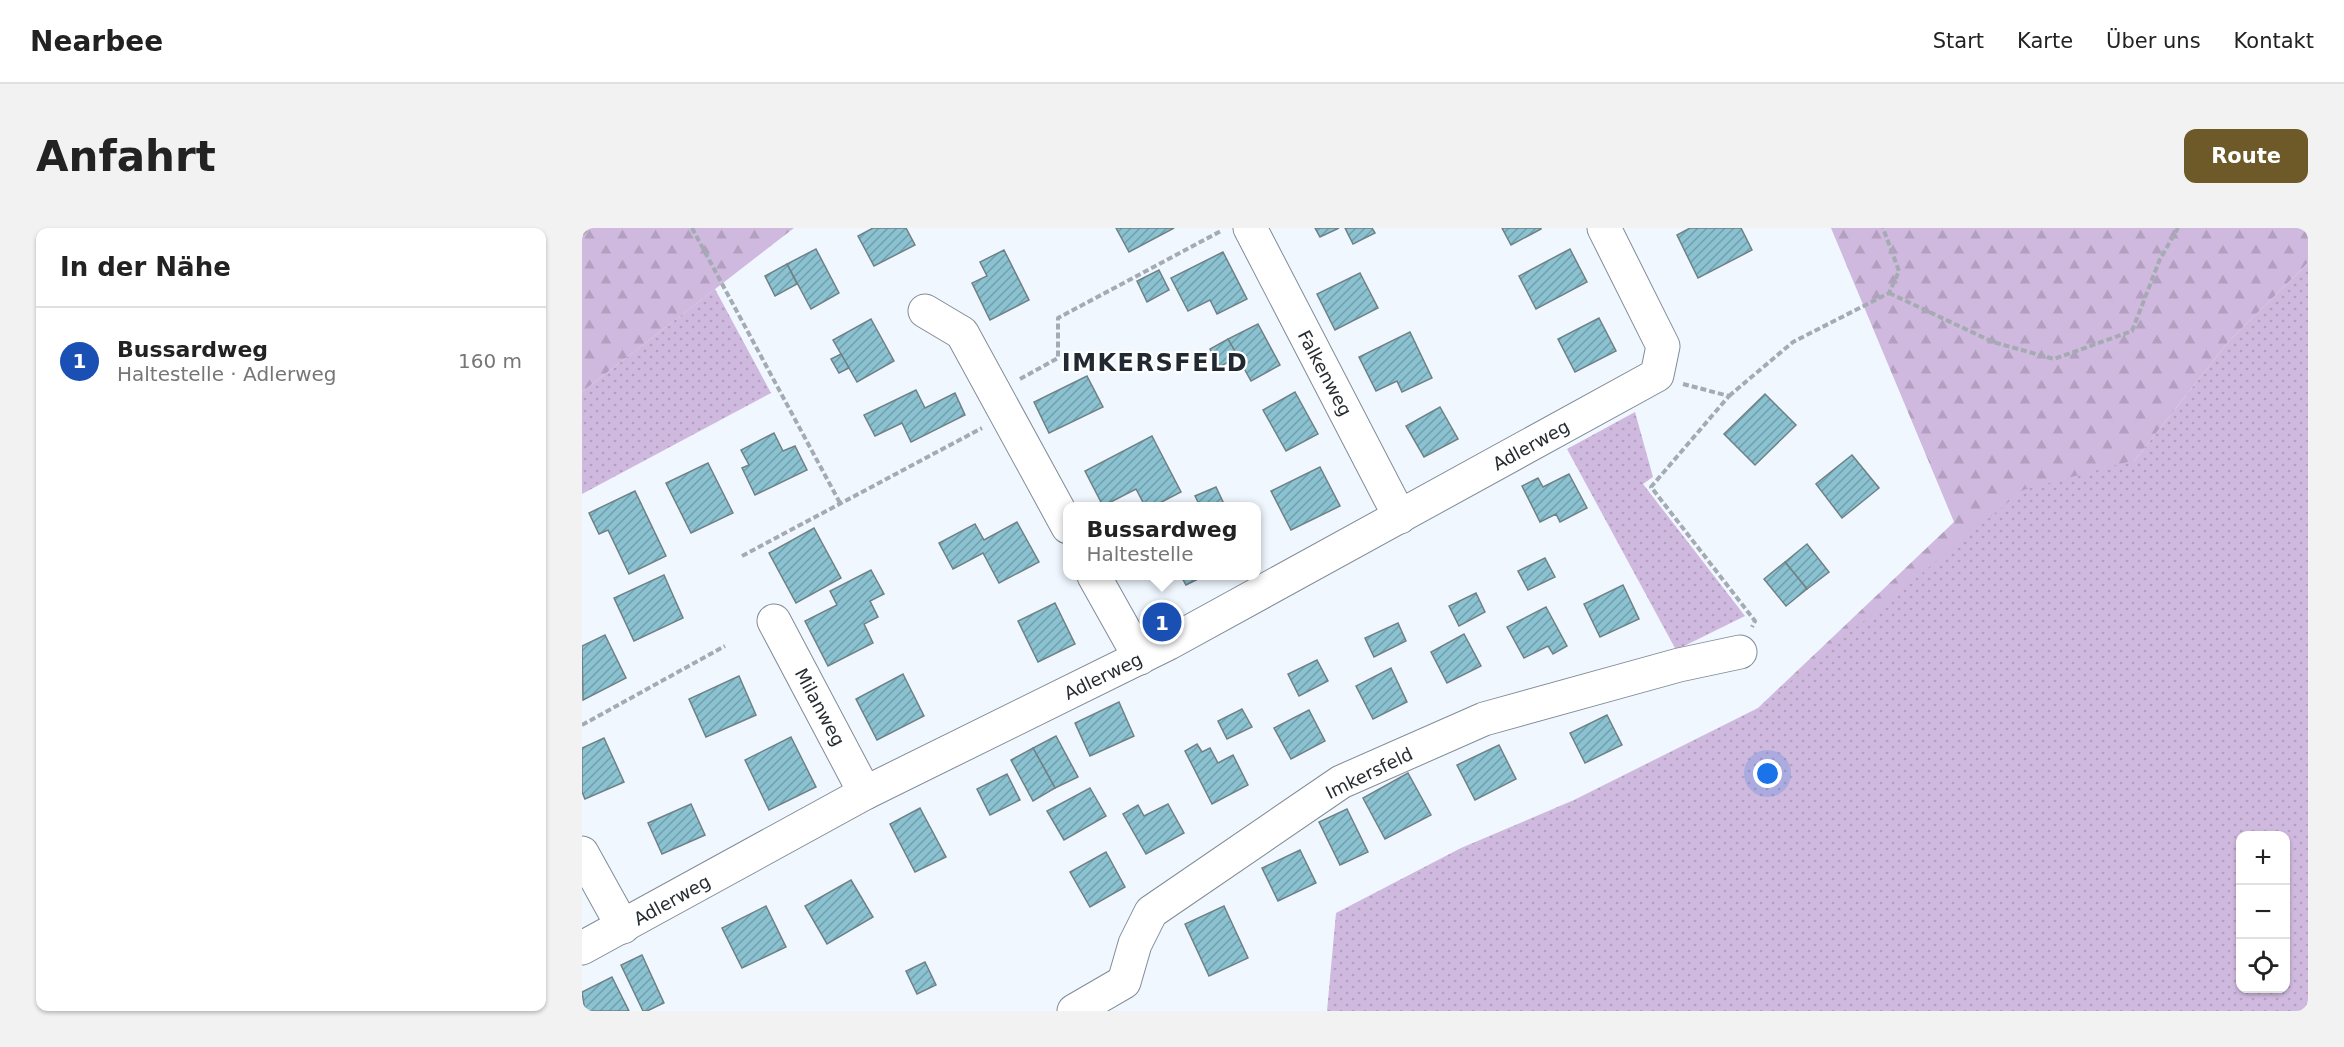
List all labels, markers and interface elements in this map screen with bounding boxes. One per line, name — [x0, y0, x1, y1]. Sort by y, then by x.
text: Nearbee — [30, 25, 163, 58]
text: Start — [1933, 29, 1984, 53]
text: Karte — [2017, 29, 2073, 53]
text: Über uns — [2106, 29, 2201, 53]
text: Kontakt — [2234, 29, 2314, 53]
button: Route — [2184, 129, 2308, 183]
text: Anfahrt — [36, 132, 216, 181]
text: In der Nähe — [60, 252, 231, 282]
street label: Falkenweg — [1294, 326, 1356, 420]
text: Bussardweg — [117, 337, 268, 362]
text: 1 — [73, 349, 86, 373]
text: 160 m — [458, 349, 522, 373]
district label: IMKERSFELD — [1062, 349, 1248, 377]
text: Haltestelle · Adlerweg — [117, 362, 337, 386]
street label: Adlerweg — [1489, 415, 1573, 475]
popup — [1063, 502, 1261, 580]
text: Bussardweg — [1086, 517, 1238, 542]
text: Haltestelle — [1086, 542, 1193, 566]
pin: 1 — [1142, 600, 1182, 644]
street label: Adlerweg — [1061, 648, 1145, 704]
street label: Milanweg — [791, 664, 849, 750]
street label: Imkersfeld — [1322, 743, 1416, 803]
your location — [1753, 759, 1782, 788]
map controls — [2236, 831, 2290, 993]
button: + — [2236, 831, 2290, 885]
street label: Adlerweg — [630, 870, 714, 930]
button: − — [2236, 885, 2290, 939]
button: locate — [2236, 939, 2290, 993]

